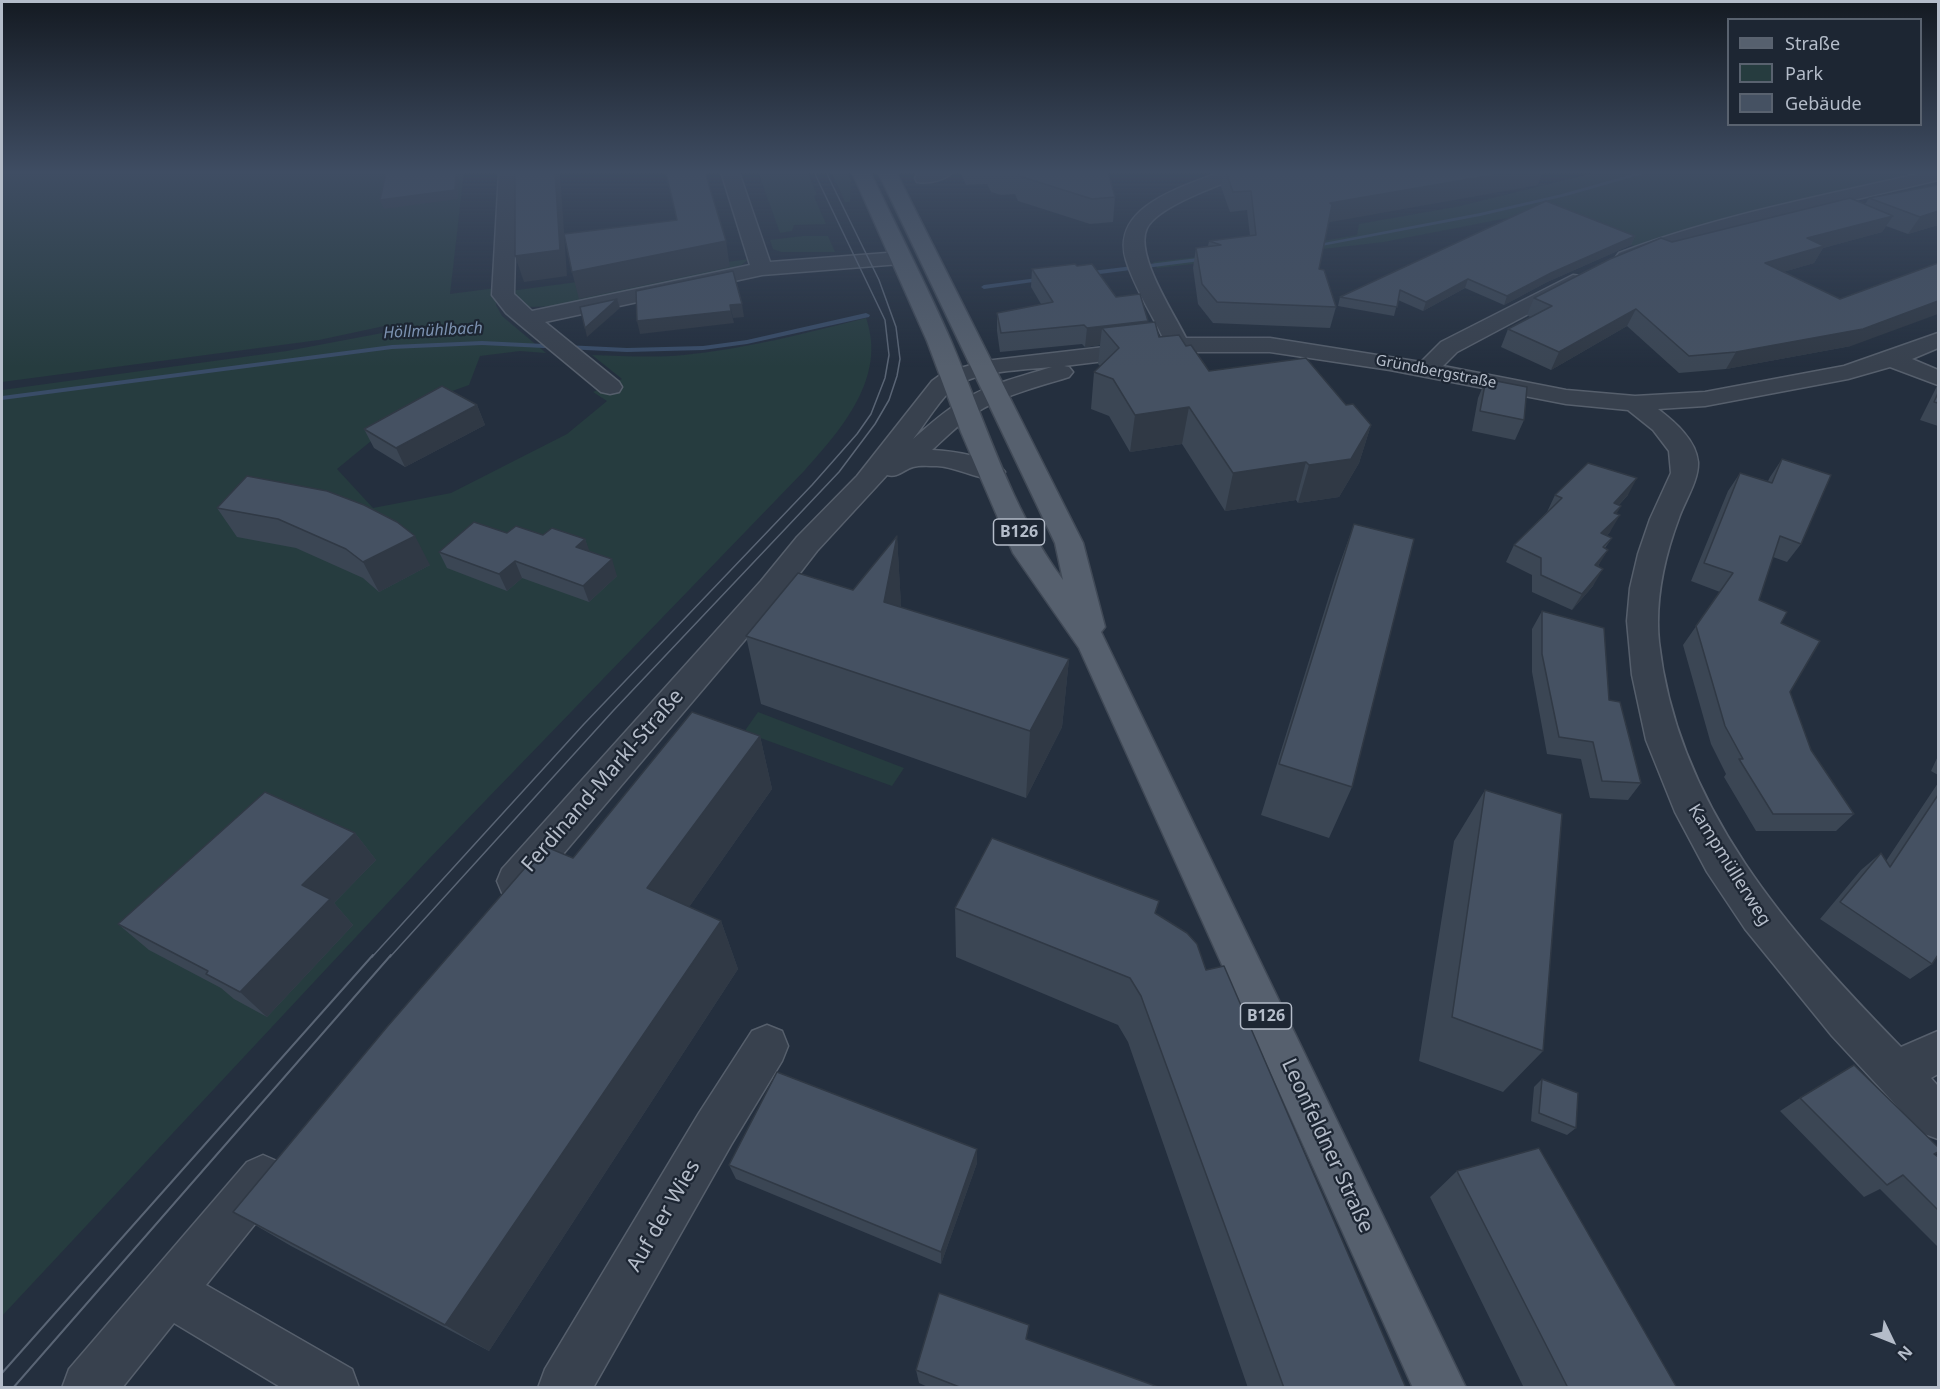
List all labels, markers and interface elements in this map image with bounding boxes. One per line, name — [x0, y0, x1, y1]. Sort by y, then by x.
legend — [1727, 18, 1922, 126]
text: Straße — [1785, 31, 1840, 55]
text: Park — [1785, 61, 1823, 85]
text: Gebäude — [1785, 91, 1862, 115]
water label: Höllmühlbach — [383, 319, 483, 343]
street label: Gründbergstraße — [1374, 351, 1498, 393]
road number: B126 — [994, 519, 1044, 545]
street label: Ferdinand-Markl-Straße — [517, 684, 689, 878]
street label: Kampmüllerweg — [1683, 800, 1775, 930]
road number: B126 — [1240, 1003, 1292, 1029]
street label: Leonfeldner Straße — [1276, 1055, 1378, 1237]
street label: Auf der Wies — [622, 1156, 706, 1276]
north arrow — [1862, 1311, 1922, 1371]
text: N — [1893, 1341, 1918, 1366]

